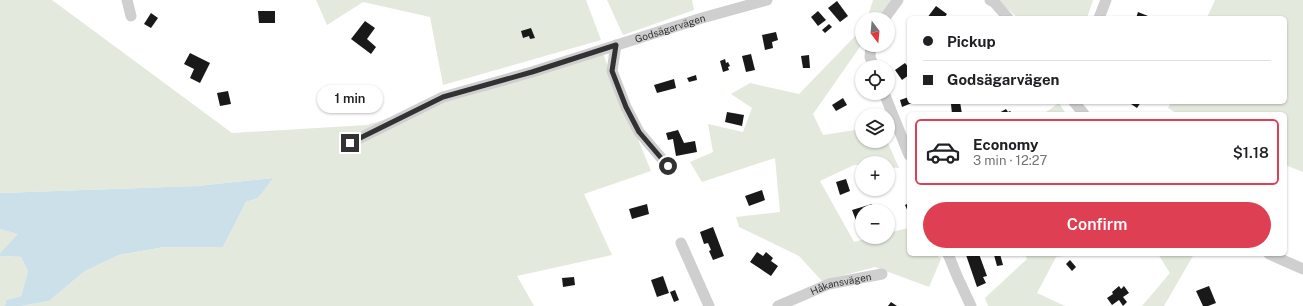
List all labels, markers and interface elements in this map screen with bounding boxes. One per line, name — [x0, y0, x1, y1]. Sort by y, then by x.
street label: Godsägarvägen — [633, 11, 707, 45]
north arrow — [855, 12, 895, 52]
map controls — [855, 12, 895, 244]
text: Pickup — [947, 33, 996, 50]
button: locate — [855, 60, 895, 100]
text: Godsägarvägen — [947, 71, 1059, 88]
callout: 1 min — [317, 85, 383, 113]
text: 1 min — [335, 91, 365, 106]
button: layers — [855, 108, 895, 148]
route end — [341, 134, 359, 152]
icon: car — [925, 134, 961, 170]
text: Economy — [973, 136, 1038, 153]
text: $1.18 — [1233, 144, 1269, 161]
text: 3 min · 12:27 — [973, 153, 1047, 168]
button: + — [855, 156, 895, 196]
route start — [659, 157, 677, 175]
button: Confirm — [923, 202, 1271, 248]
button: − — [855, 204, 895, 244]
street label: Håkansvägen — [808, 270, 873, 297]

